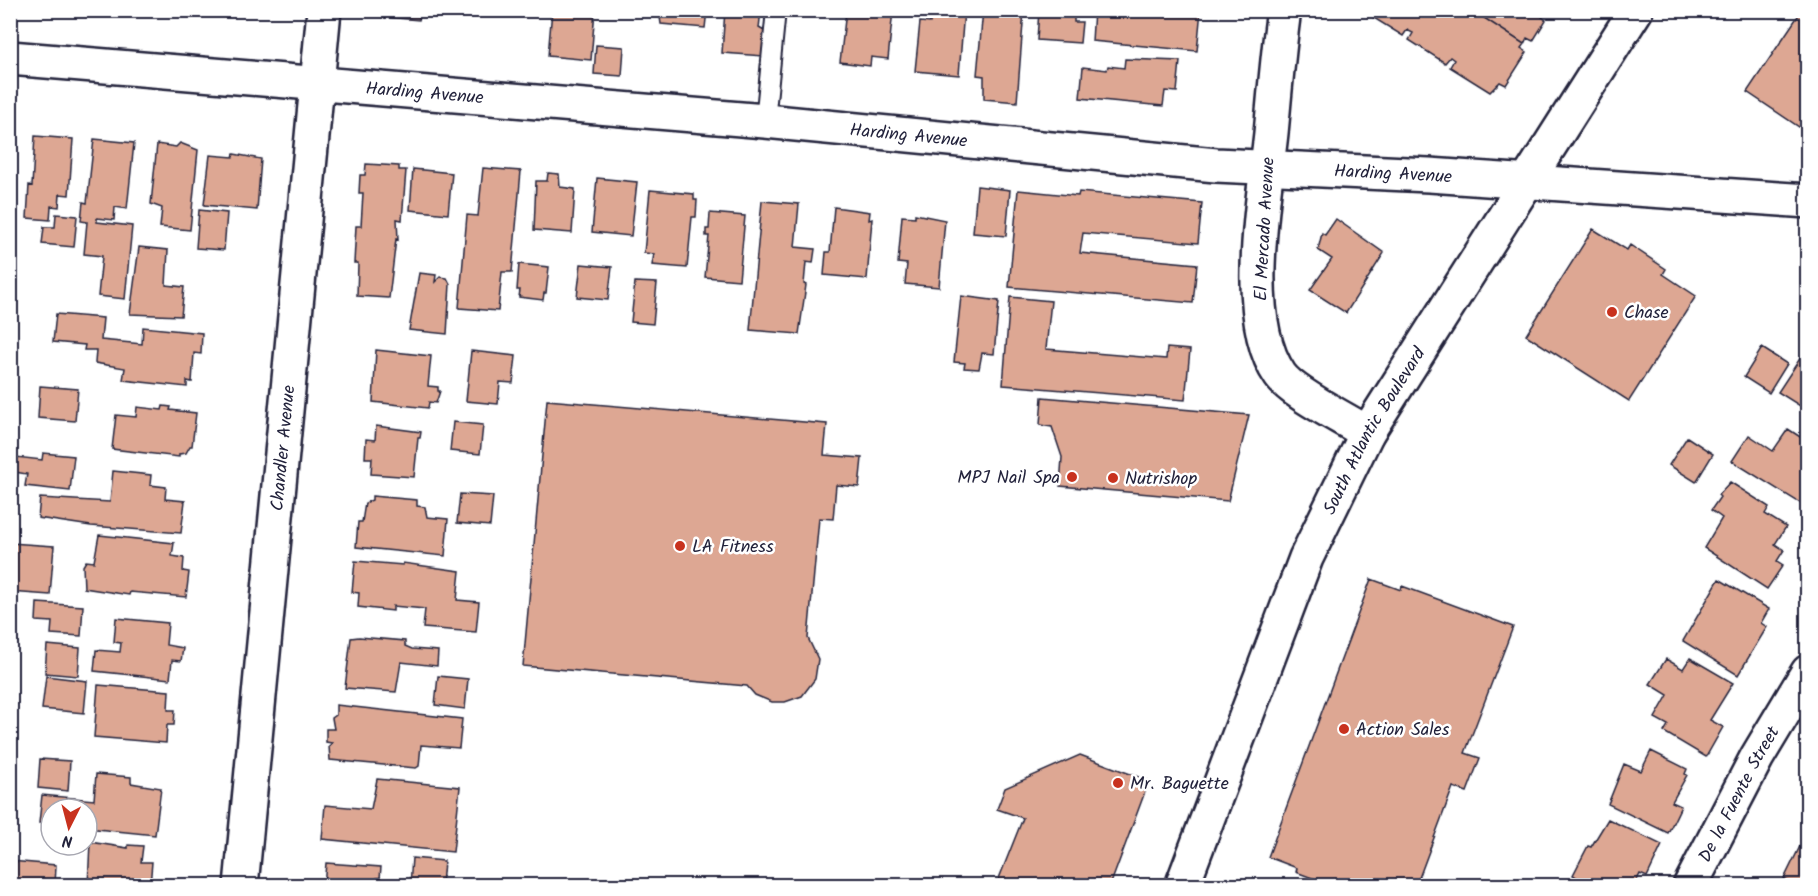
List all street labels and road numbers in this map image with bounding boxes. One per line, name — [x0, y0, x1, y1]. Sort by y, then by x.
street label: Harding Avenue — [364, 75, 485, 113]
street label: Harding Avenue — [848, 116, 969, 157]
street label: El Mercado Avenue — [1247, 156, 1284, 302]
street label: Harding Avenue — [1333, 158, 1453, 193]
street label: South Atlantic Boulevard — [1316, 341, 1435, 520]
street label: Chandler Avenue — [264, 384, 304, 512]
street label: De la Fuente Street — [1692, 720, 1789, 868]

